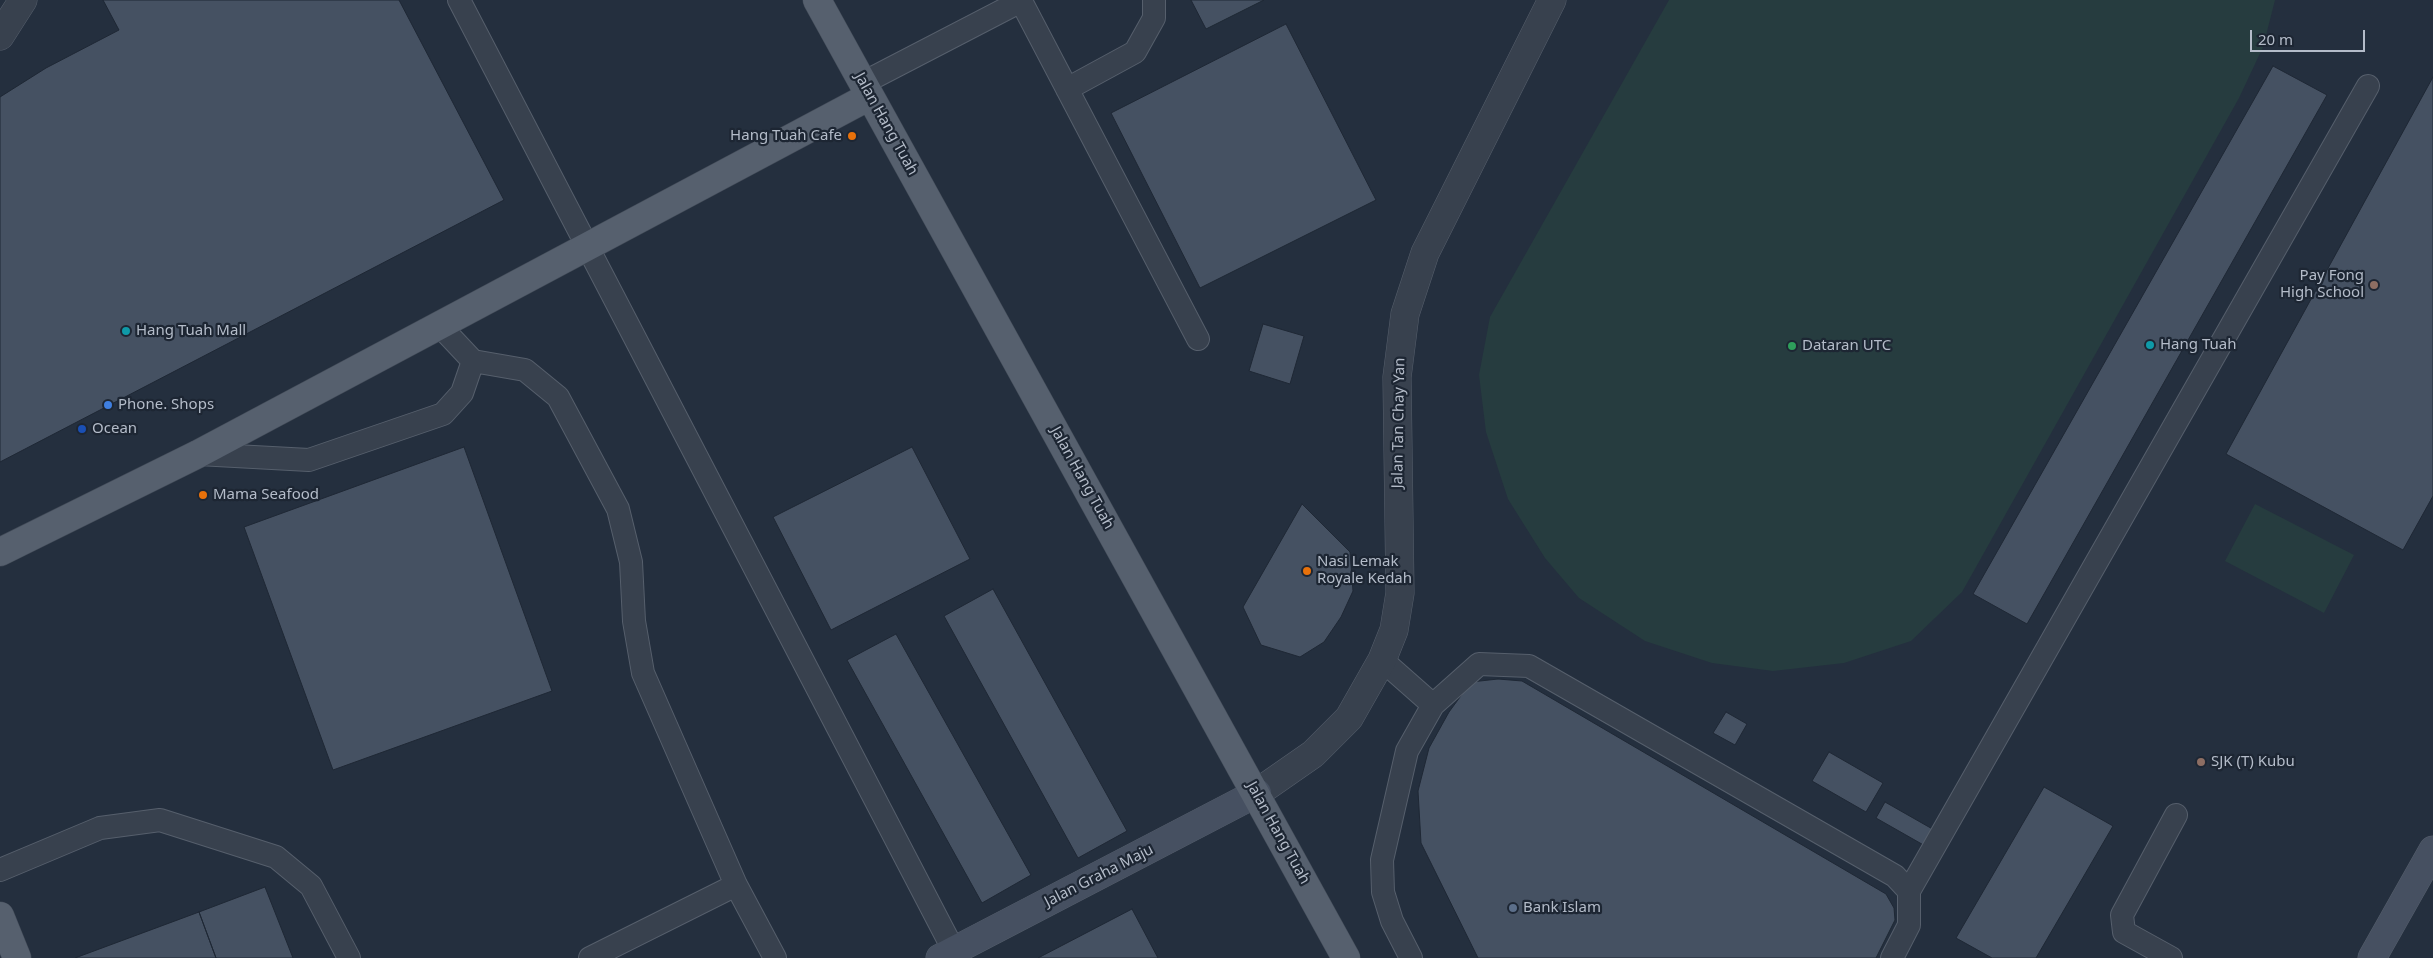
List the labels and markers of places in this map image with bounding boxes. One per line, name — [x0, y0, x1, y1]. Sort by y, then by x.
place label: Hang Tuah Cafe — [730, 127, 842, 145]
marker: Hang Tuah Cafe — [846, 130, 858, 142]
place label: Pay Fong High School — [2280, 267, 2364, 302]
marker: Pay Fong High School — [2368, 279, 2380, 291]
place label: Hang Tuah Mall — [136, 322, 246, 340]
marker: Hang Tuah Mall — [120, 325, 132, 337]
place label: Hang Tuah — [2160, 336, 2236, 354]
place label: Dataran UTC — [1802, 337, 1891, 355]
marker: Hang Tuah — [2144, 339, 2156, 351]
marker: Dataran UTC — [1786, 340, 1798, 352]
place label: Phone. Shops — [118, 396, 214, 414]
marker: Phone. Shops — [102, 399, 114, 411]
place label: Ocean — [92, 420, 137, 438]
marker: Ocean — [76, 423, 88, 435]
place label: Mama Seafood — [213, 486, 319, 504]
marker: Mama Seafood — [197, 489, 209, 501]
place label: Nasi Lemak Royale Kedah — [1317, 553, 1412, 588]
marker: Nasi Lemak Royale Kedah — [1301, 565, 1313, 577]
place label: SJK (T) Kubu — [2211, 753, 2295, 771]
marker: SJK (T) Kubu — [2195, 756, 2207, 768]
place label: Bank Islam — [1523, 899, 1601, 917]
marker: Bank Islam — [1507, 902, 1519, 914]

